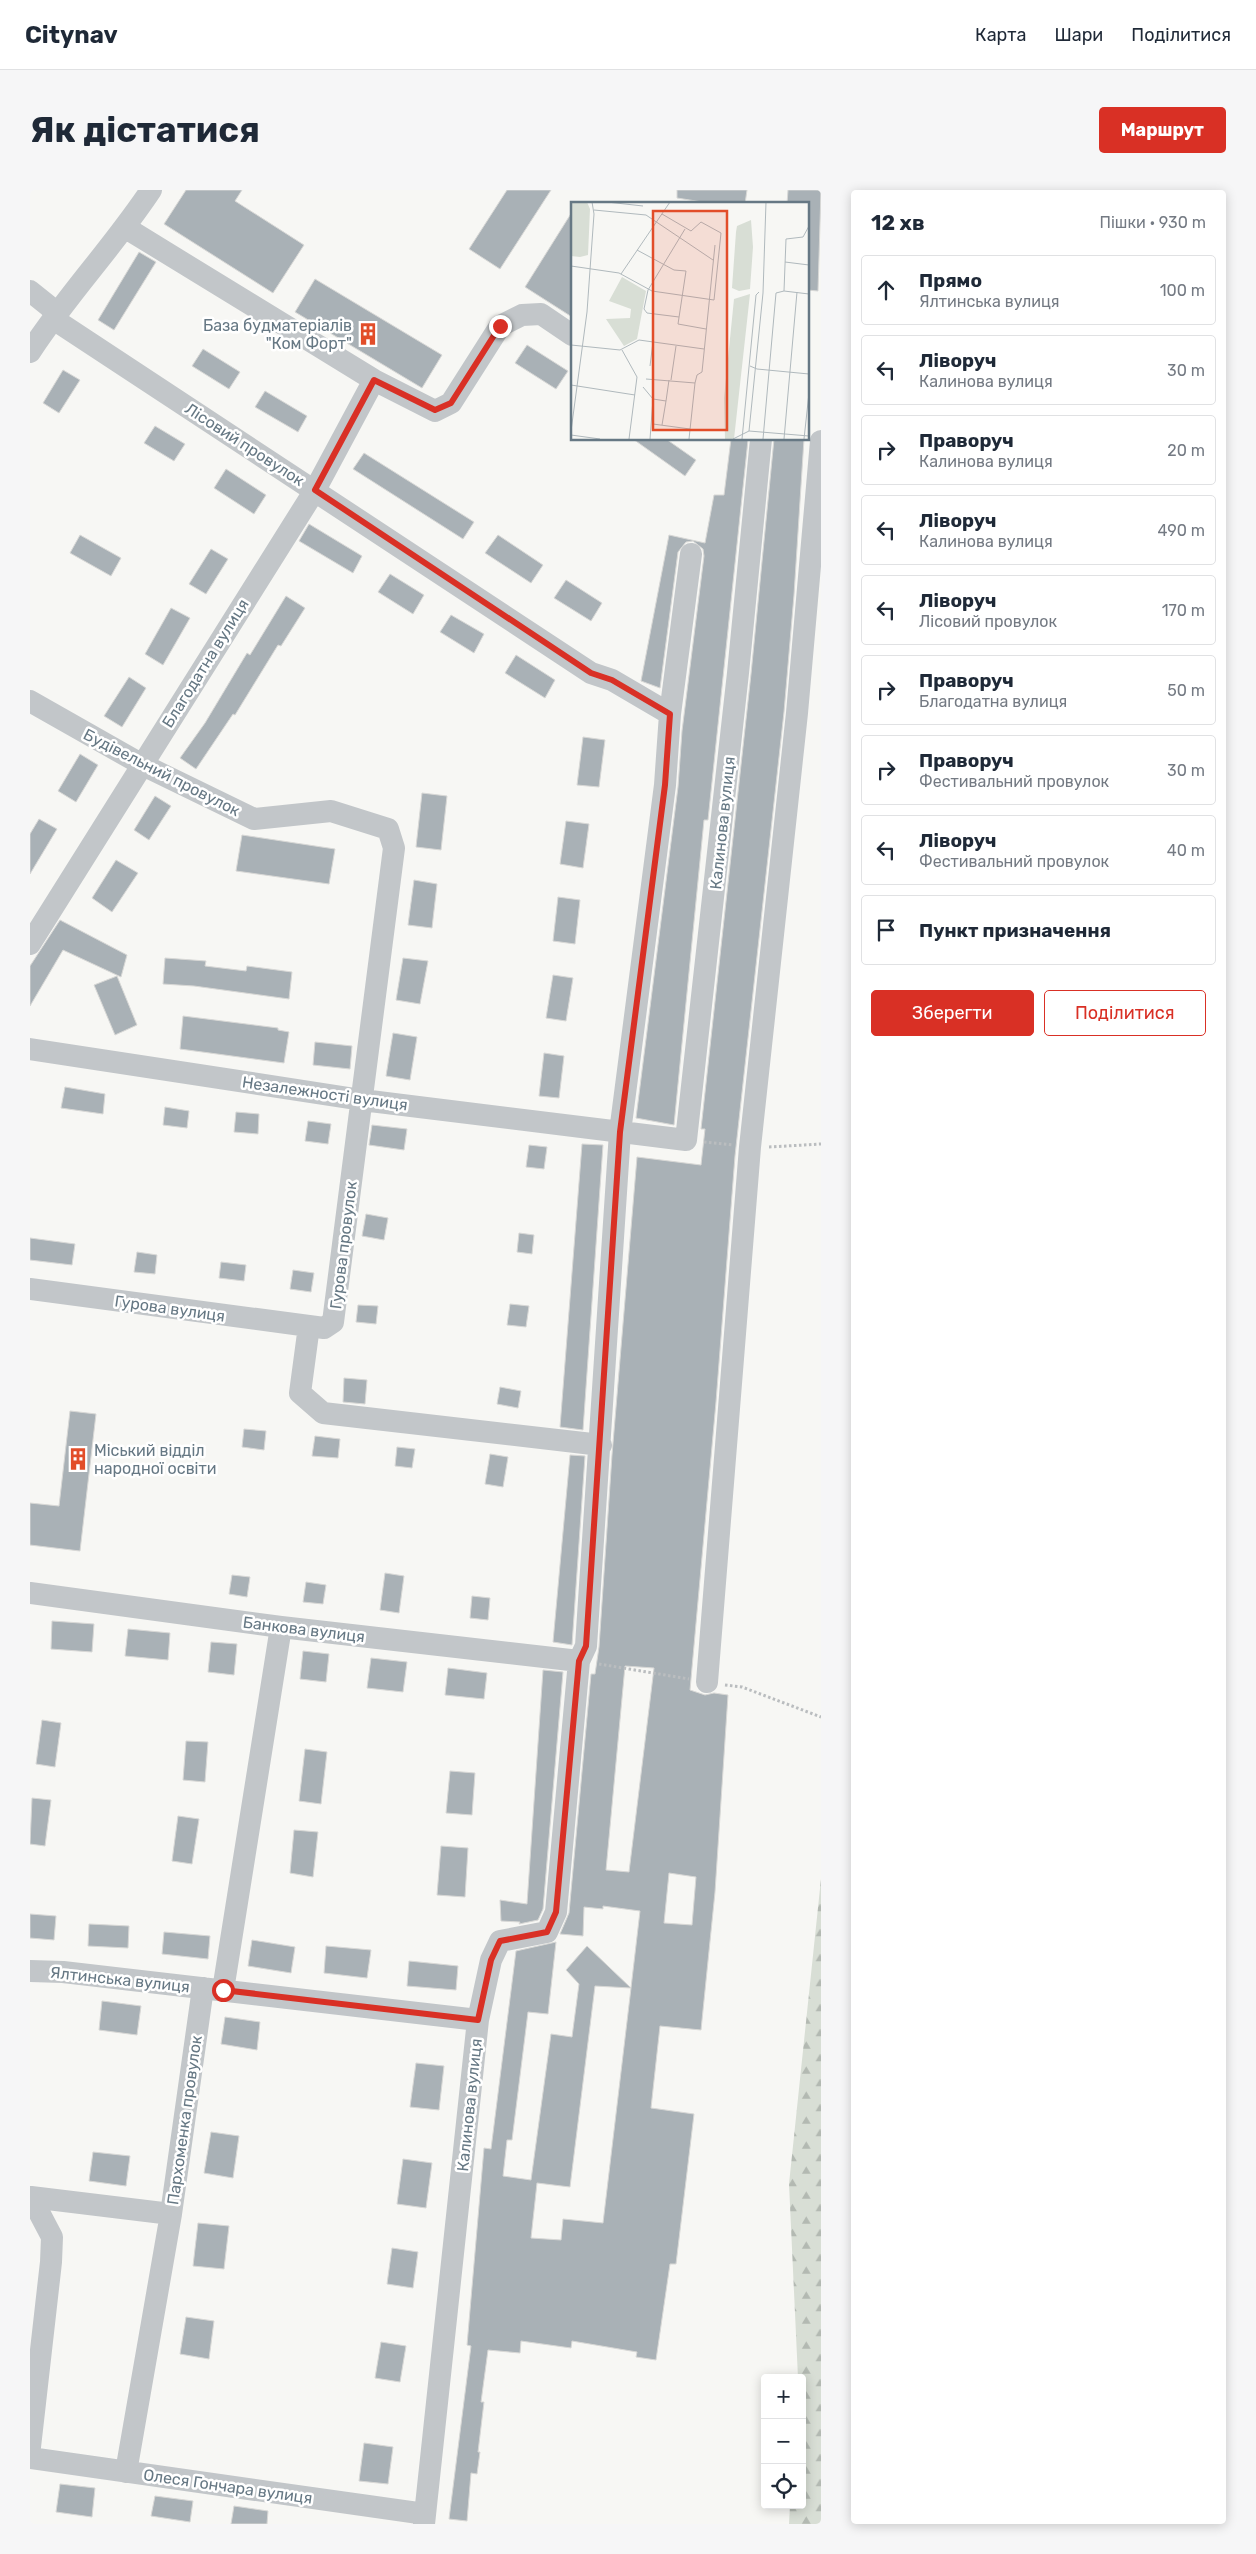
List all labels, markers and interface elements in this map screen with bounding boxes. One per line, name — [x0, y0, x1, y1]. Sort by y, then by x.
text: Citynav — [25, 21, 118, 49]
text: Карта — [975, 24, 1026, 46]
text: Шари — [1054, 24, 1103, 46]
text: Поділитися — [1131, 24, 1231, 46]
button: Маршрут — [1099, 107, 1226, 153]
text: Як дістатися — [30, 109, 260, 151]
inset map — [571, 202, 808, 440]
text: 12 хв — [871, 210, 925, 235]
text: Пішки · 930 m — [1100, 213, 1206, 232]
text: Прямо — [919, 269, 982, 292]
icon: ahead — [872, 276, 900, 304]
text: 100 m — [1160, 281, 1205, 300]
text: Ялтинська вулиця — [919, 292, 1060, 311]
route end — [489, 315, 512, 338]
place label: База будматеріалів "Ком Форт" — [203, 316, 352, 353]
building icon: База будматеріалів "Ком Форт" — [355, 321, 381, 347]
text: Ліворуч — [919, 349, 996, 372]
icon: left — [872, 356, 900, 384]
text: 30 m — [1167, 361, 1205, 380]
text: Калинова вулиця — [919, 372, 1053, 391]
street label: Лісовий провулок — [182, 399, 308, 490]
text: Праворуч — [919, 429, 1014, 452]
icon: right — [872, 436, 900, 464]
text: 20 m — [1167, 441, 1205, 460]
text: Калинова вулиця — [919, 452, 1053, 471]
text: Ліворуч — [919, 509, 996, 532]
icon: left — [872, 516, 900, 544]
text: 490 m — [1157, 521, 1205, 540]
text: Калинова вулиця — [919, 532, 1053, 551]
text: Ліворуч — [919, 589, 996, 612]
street label: Благодатна вулиця — [158, 595, 253, 731]
icon: left — [872, 596, 900, 624]
text: 170 m — [1162, 601, 1205, 620]
text: Лісовий провулок — [919, 612, 1057, 631]
text: Праворуч — [919, 669, 1014, 692]
icon: right — [872, 676, 900, 704]
text: 50 m — [1167, 681, 1205, 700]
text: Благодатна вулиця — [919, 692, 1067, 711]
street label: Будівельний провулок — [80, 725, 244, 820]
text: Праворуч — [919, 749, 1014, 772]
street label: Калинова вулиця — [706, 756, 739, 890]
icon: right — [872, 756, 900, 784]
text: 30 m — [1167, 761, 1205, 780]
text: Фестивальний провулок — [919, 772, 1109, 791]
text: Ліворуч — [919, 829, 996, 852]
icon: left — [872, 836, 900, 864]
text: 40 m — [1167, 841, 1205, 860]
text: Фестивальний провулок — [919, 852, 1109, 871]
icon: arrive — [872, 916, 900, 944]
text: Пункт призначення — [919, 919, 1111, 942]
button: Зберегти — [871, 990, 1034, 1036]
button: Поділитися — [1044, 990, 1206, 1036]
street label: Незалежності вулиця — [241, 1072, 409, 1115]
street label: Гурова провулок — [326, 1180, 361, 1310]
street label: Гурова вулиця — [114, 1291, 226, 1326]
place label: Міський відділ народної освіти — [94, 1441, 216, 1478]
building icon: Міський відділ народної освіти — [65, 1446, 91, 1472]
street label: Банкова вулиця — [242, 1613, 366, 1646]
street label: Ялтинська вулиця — [49, 1963, 191, 1996]
route start — [212, 1979, 235, 2002]
street label: Пархоменка провулок — [163, 2034, 206, 2206]
street label: Калинова вулиця — [453, 2038, 486, 2172]
map controls — [761, 2374, 806, 2509]
button: + — [761, 2374, 806, 2419]
button: − — [761, 2419, 806, 2464]
button: locate — [761, 2464, 806, 2509]
street label: Олеся Гончара вулиця — [142, 2465, 314, 2508]

